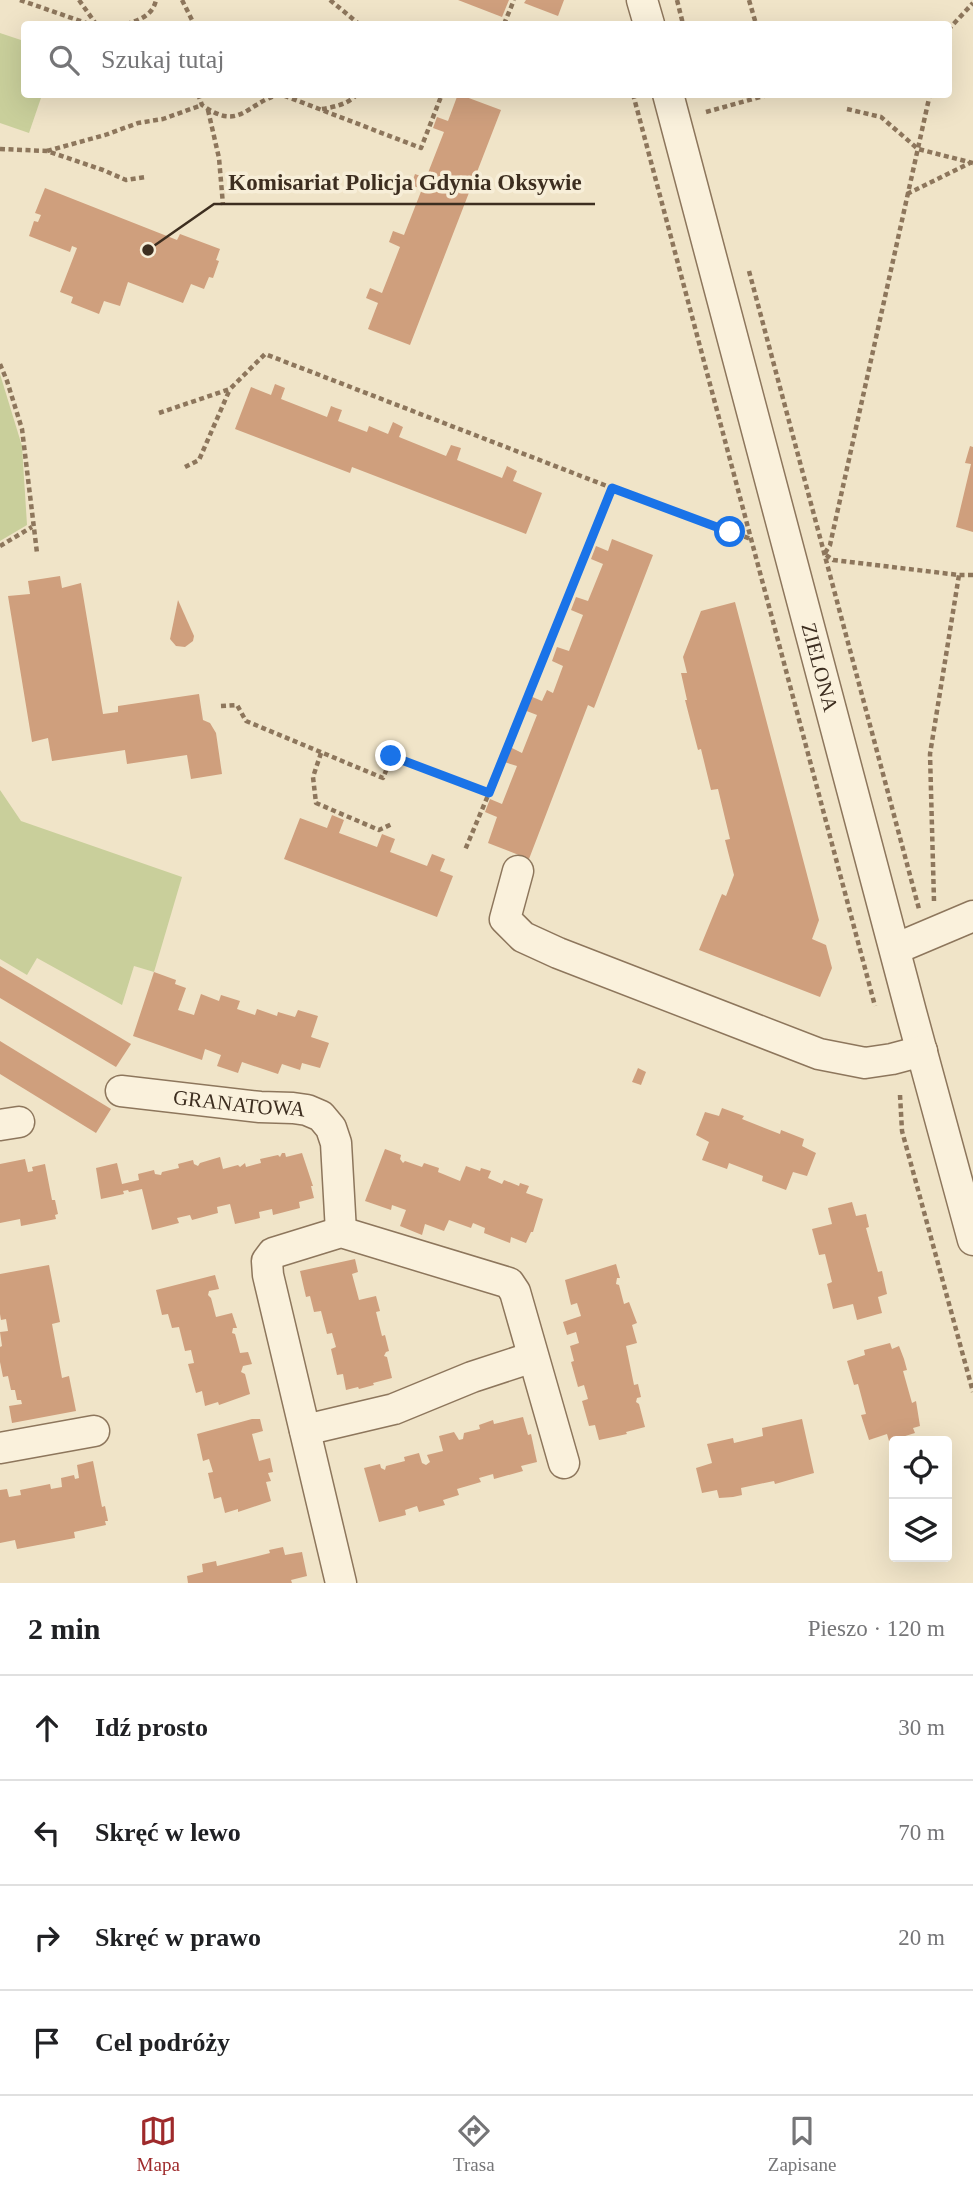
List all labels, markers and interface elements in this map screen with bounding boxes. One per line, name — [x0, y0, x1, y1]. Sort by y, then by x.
search box — [21, 21, 952, 98]
icon: search — [45, 41, 83, 79]
text: Szukaj tutaj — [101, 45, 224, 74]
callout: Komisariat Policja Gdynia Oksywie — [214, 160, 595, 204]
text: Komisariat Policja Gdynia Oksywie — [228, 170, 582, 195]
route start — [714, 516, 745, 547]
street label: ZIELONA — [797, 620, 843, 715]
route end — [375, 740, 406, 771]
street label: GRANATOWA — [172, 1085, 308, 1122]
map controls — [889, 1436, 952, 1562]
button: locate — [889, 1436, 952, 1499]
button: layers — [889, 1499, 952, 1562]
text: 2 min — [28, 1612, 101, 1645]
text: Pieszo · 120 m — [808, 1616, 945, 1641]
icon: ahead — [28, 1709, 66, 1747]
text: Idź prosto — [95, 1713, 208, 1742]
text: 30 m — [898, 1715, 945, 1740]
icon: left — [28, 1814, 66, 1852]
text: Skręć w lewo — [95, 1818, 241, 1847]
text: 70 m — [898, 1820, 945, 1845]
icon: right — [28, 1919, 66, 1957]
text: Skręć w prawo — [95, 1923, 261, 1952]
text: 20 m — [898, 1925, 945, 1950]
icon: arrive — [28, 2024, 66, 2062]
text: Cel podróży — [95, 2028, 230, 2057]
tab: Mapa — [137, 2112, 180, 2176]
tab: Trasa — [453, 2112, 495, 2176]
tab: Zapisane — [768, 2112, 836, 2176]

